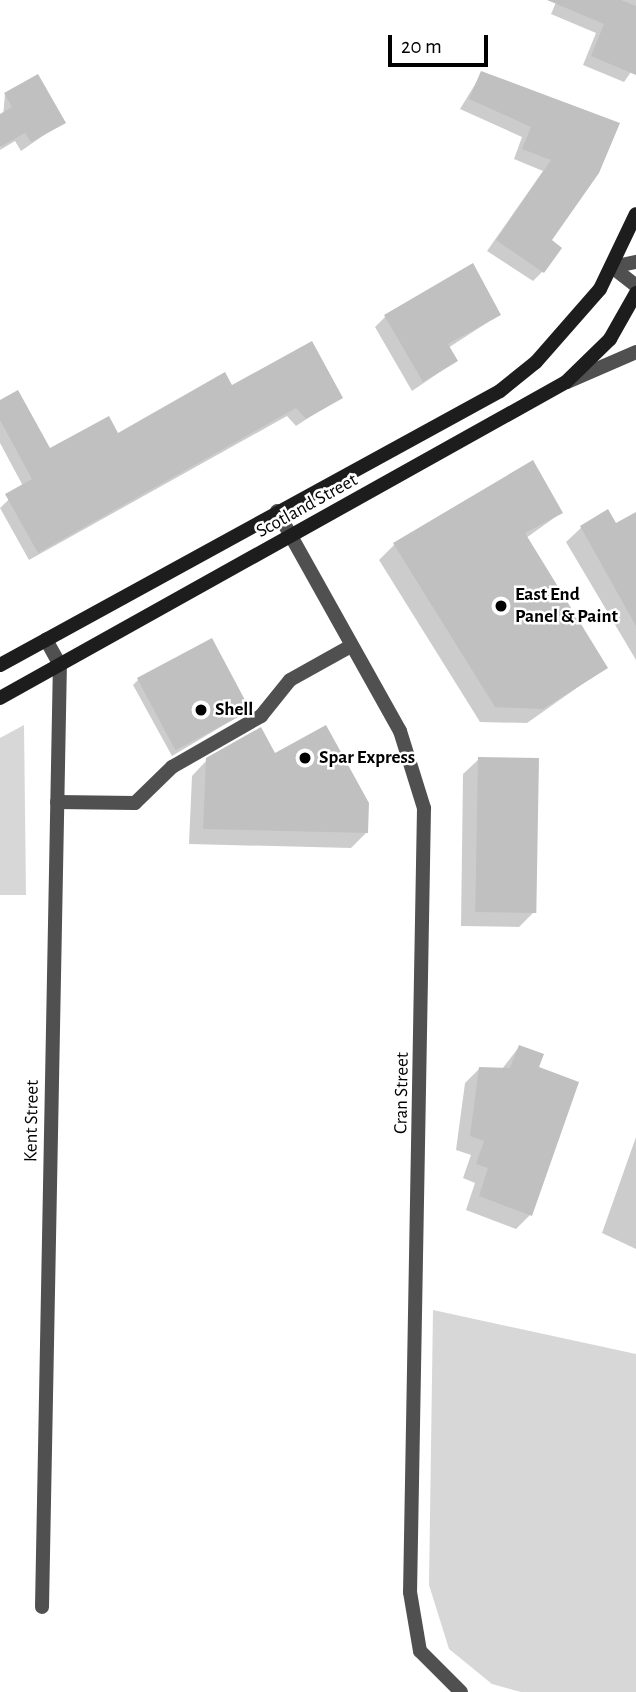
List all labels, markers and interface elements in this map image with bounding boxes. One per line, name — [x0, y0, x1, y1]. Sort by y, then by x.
scale bar — [391, 21, 491, 65]
text: 20 m — [401, 36, 442, 57]
street label: Scotland Street — [252, 469, 362, 543]
place label: East End Panel & Paint — [515, 584, 618, 628]
marker: East End Panel & Paint — [493, 598, 509, 614]
place label: Shell — [215, 699, 253, 721]
marker: Shell — [193, 702, 209, 718]
place label: Spar Express — [319, 747, 415, 769]
marker: Spar Express — [297, 750, 313, 766]
street label: Cran Street — [390, 1052, 414, 1134]
street label: Kent Street — [20, 1080, 44, 1162]

